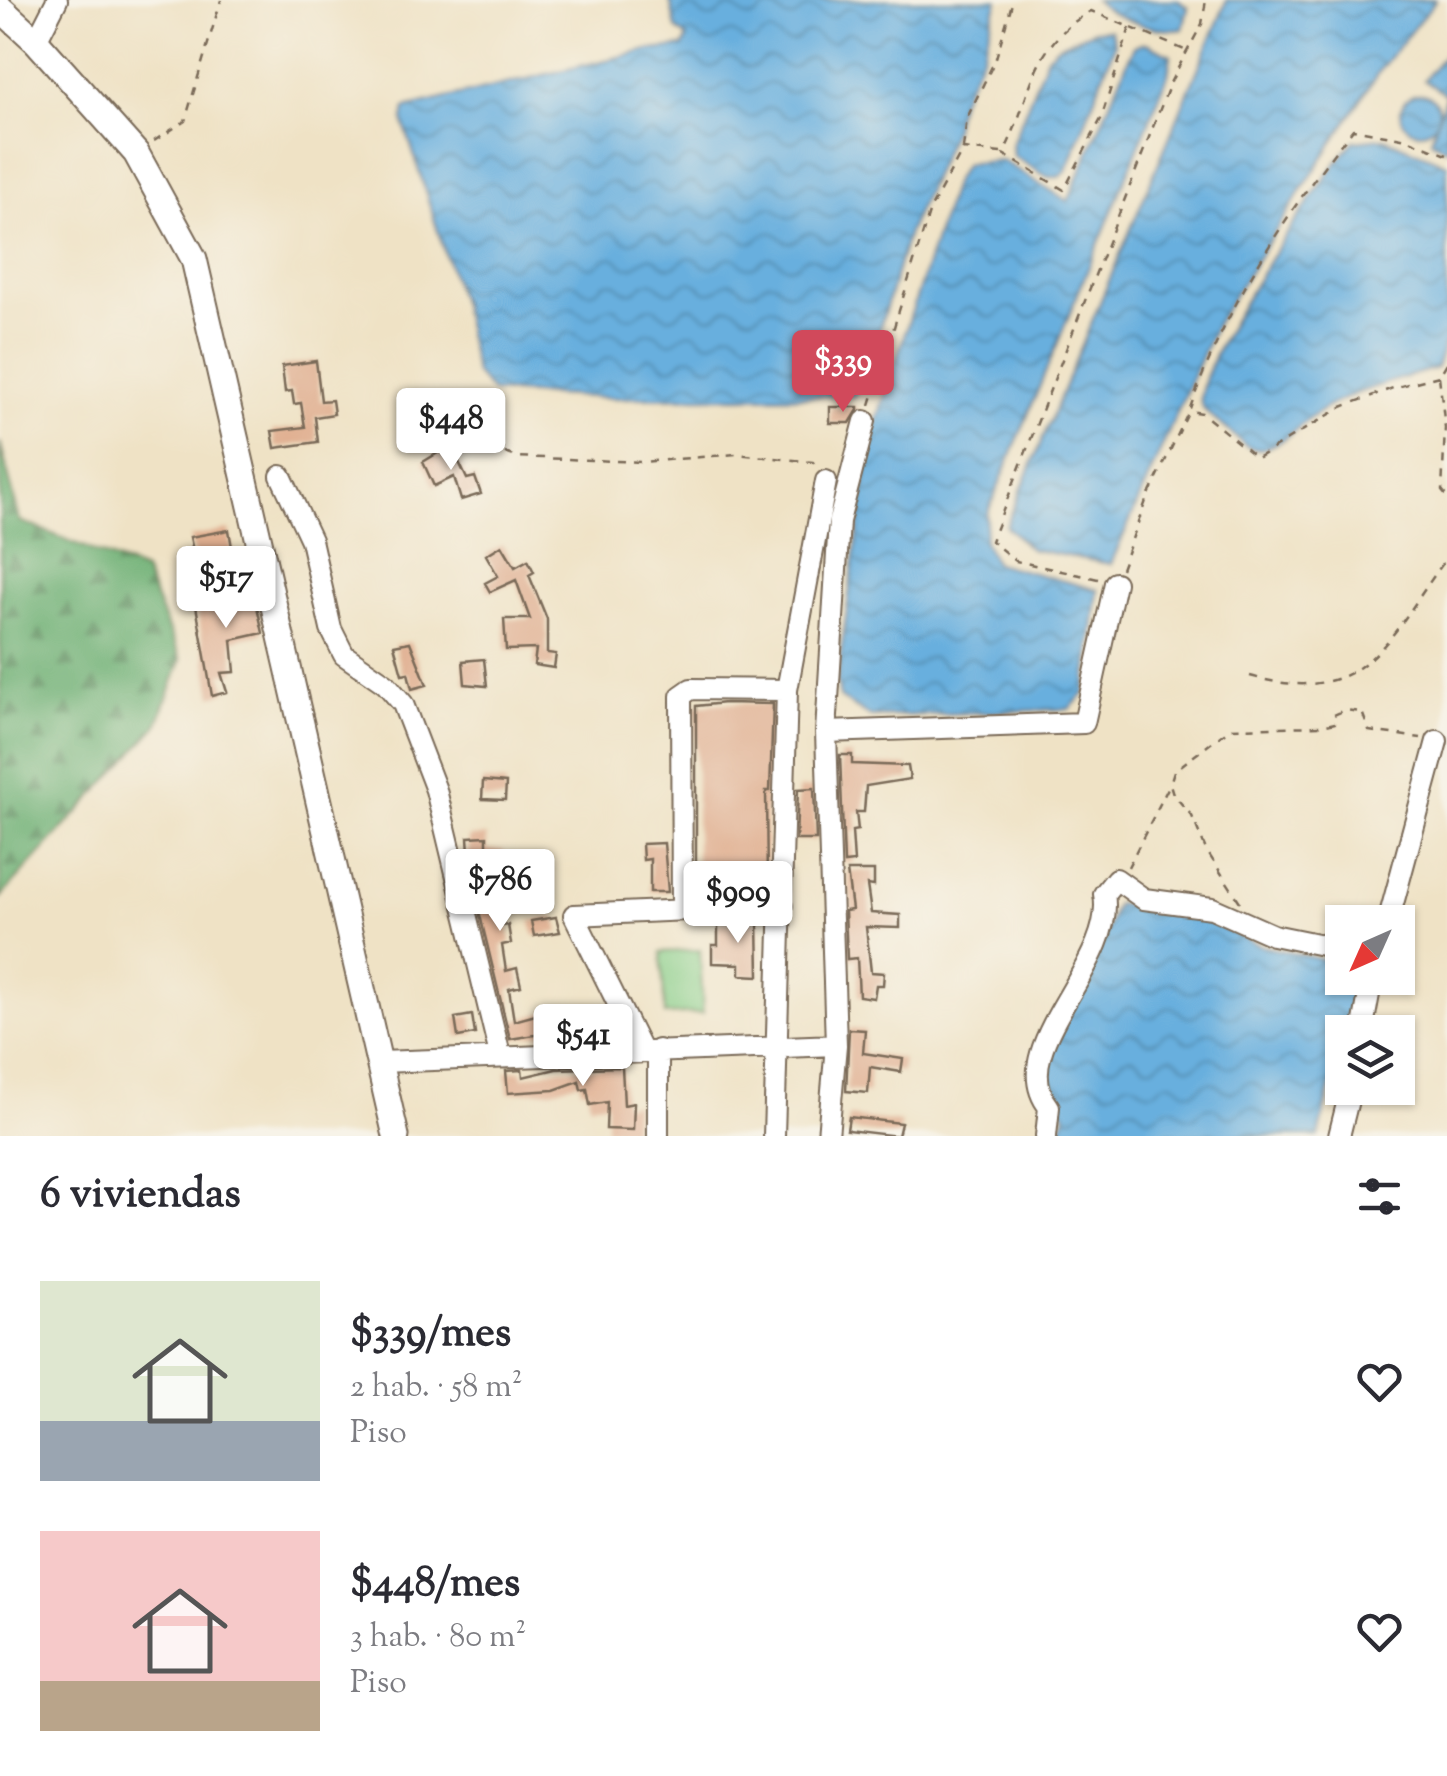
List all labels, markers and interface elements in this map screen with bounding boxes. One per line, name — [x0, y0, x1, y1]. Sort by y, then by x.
pin: $339 — [784, 330, 902, 415]
text: $339 — [814, 339, 872, 385]
pin: $448 — [392, 388, 510, 473]
text: $448 — [418, 397, 484, 443]
pin: $517 — [167, 546, 285, 631]
text: $517 — [199, 555, 253, 601]
pin: $786 — [441, 849, 559, 934]
text: $786 — [468, 858, 533, 904]
pin: $909 — [679, 861, 797, 946]
text: $909 — [705, 870, 771, 916]
north arrow — [1325, 905, 1415, 995]
map controls — [1325, 905, 1415, 1105]
pin: $541 — [524, 1004, 642, 1089]
text: $541 — [555, 1013, 611, 1059]
button: layers — [1325, 1015, 1415, 1105]
text: 6 viviendas — [40, 1166, 241, 1226]
icon: filters — [1352, 1169, 1407, 1224]
text: $339/mes — [350, 1305, 511, 1365]
icon: home — [120, 1321, 240, 1441]
icon: heart — [1352, 1354, 1407, 1409]
text: 2 hab. · 58 m² — [350, 1365, 522, 1411]
text: Piso — [350, 1411, 407, 1457]
text: $448/mes — [350, 1555, 520, 1615]
icon: home — [120, 1571, 240, 1691]
icon: heart — [1352, 1604, 1407, 1659]
text: 3 hab. · 80 m² — [350, 1615, 526, 1661]
text: Piso — [350, 1661, 407, 1707]

